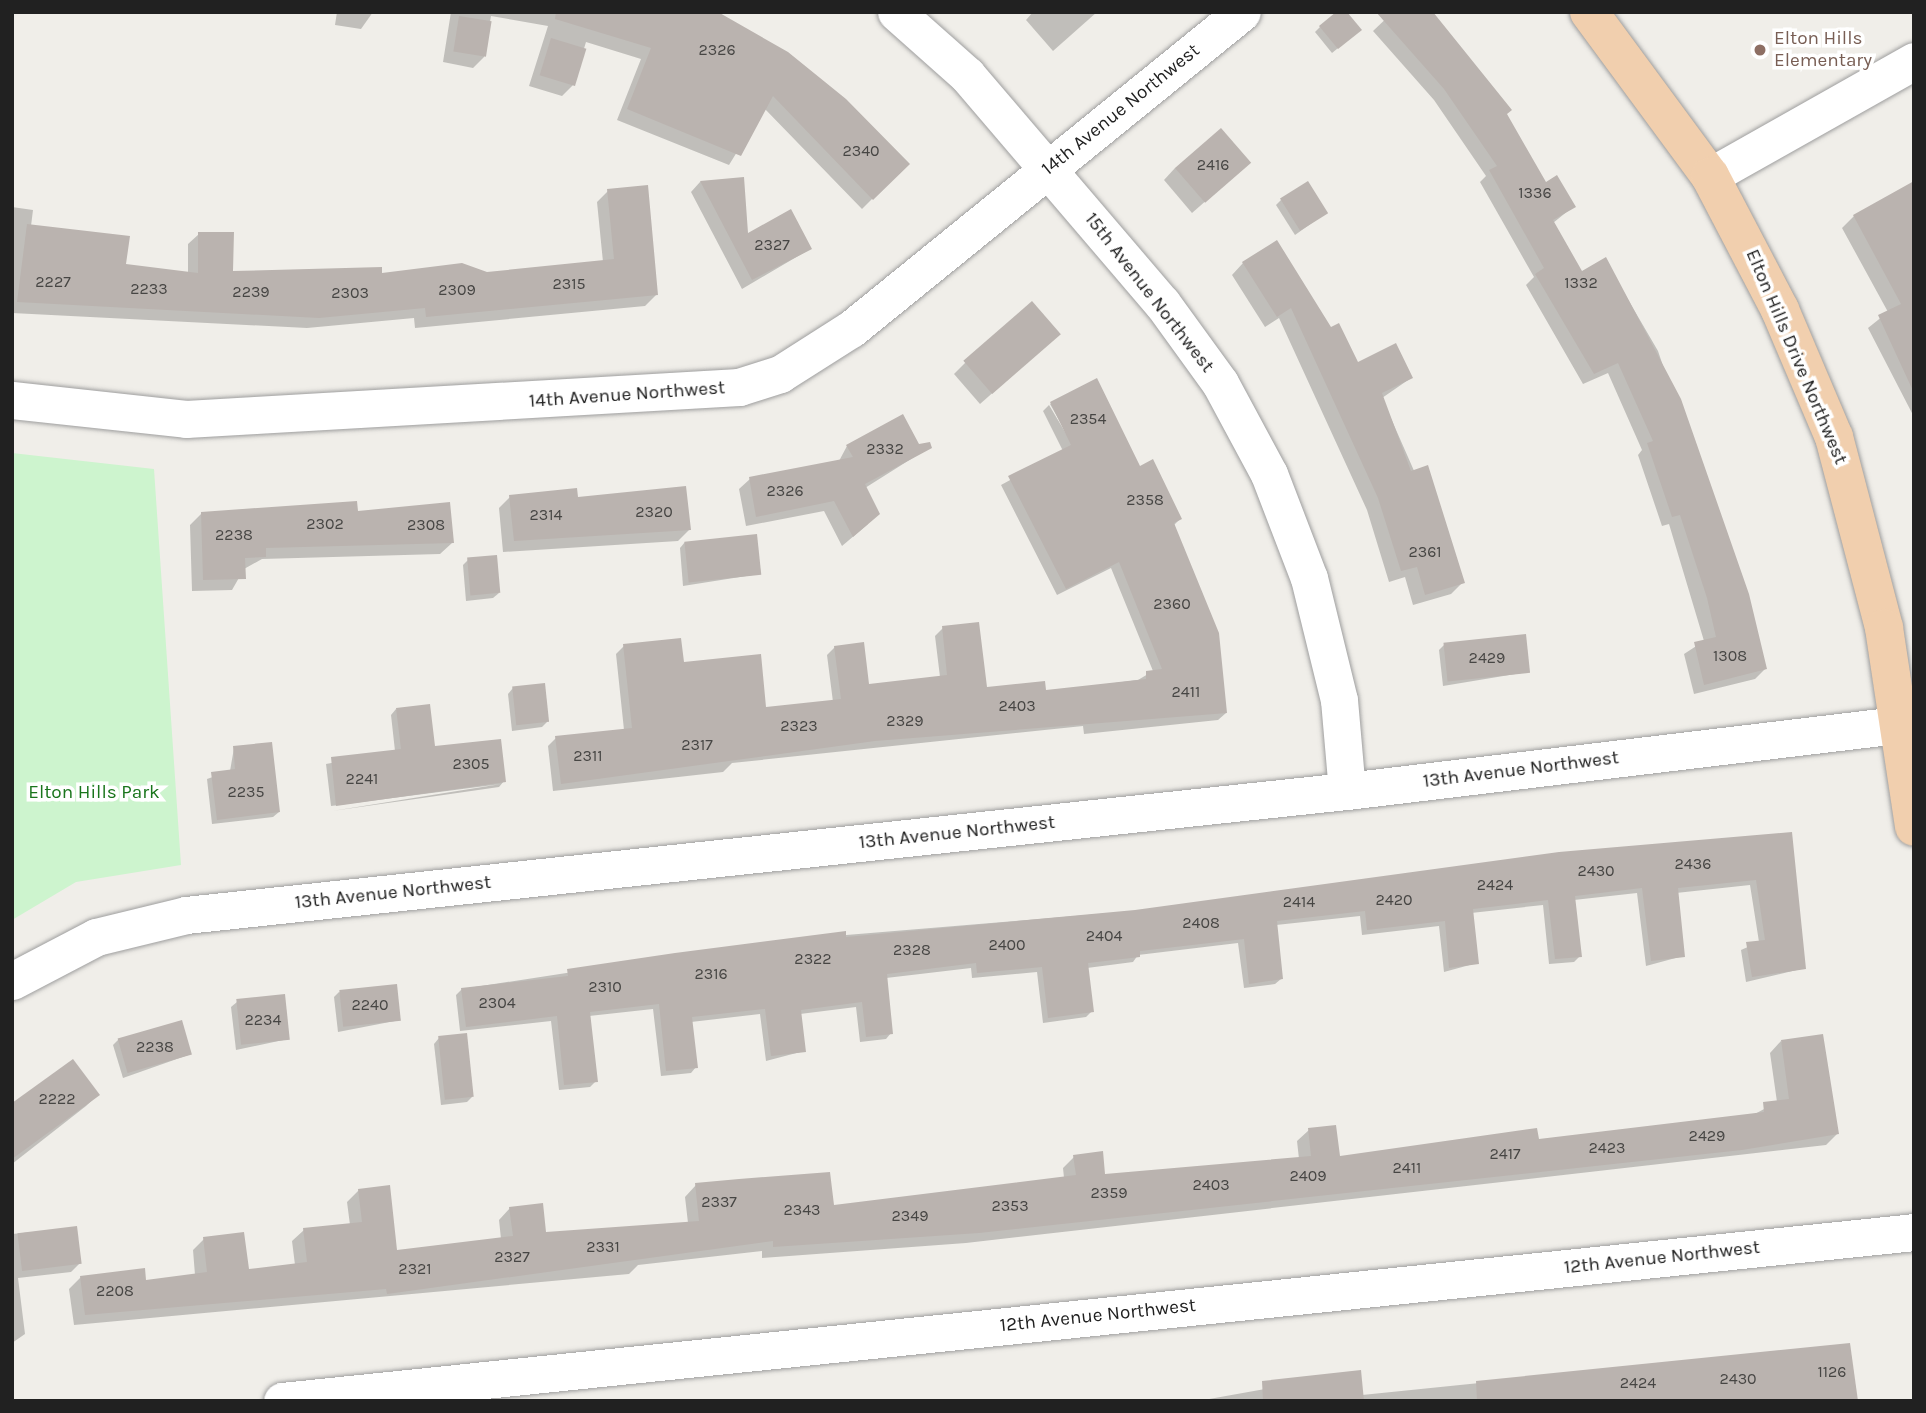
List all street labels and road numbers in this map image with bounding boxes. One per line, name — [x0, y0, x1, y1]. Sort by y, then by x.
street label: 14th Avenue Northwest — [1037, 39, 1205, 181]
street label: 15th Avenue Northwest — [1079, 208, 1219, 378]
street label: Elton Hills Drive Northwest — [1740, 246, 1852, 468]
street label: 14th Avenue Northwest — [528, 377, 726, 413]
street label: 13th Avenue Northwest — [1422, 747, 1620, 793]
street label: 13th Avenue Northwest — [858, 811, 1056, 855]
street label: 13th Avenue Northwest — [294, 871, 492, 915]
street label: 12th Avenue Northwest — [1563, 1236, 1761, 1280]
street label: 12th Avenue Northwest — [999, 1294, 1197, 1338]

